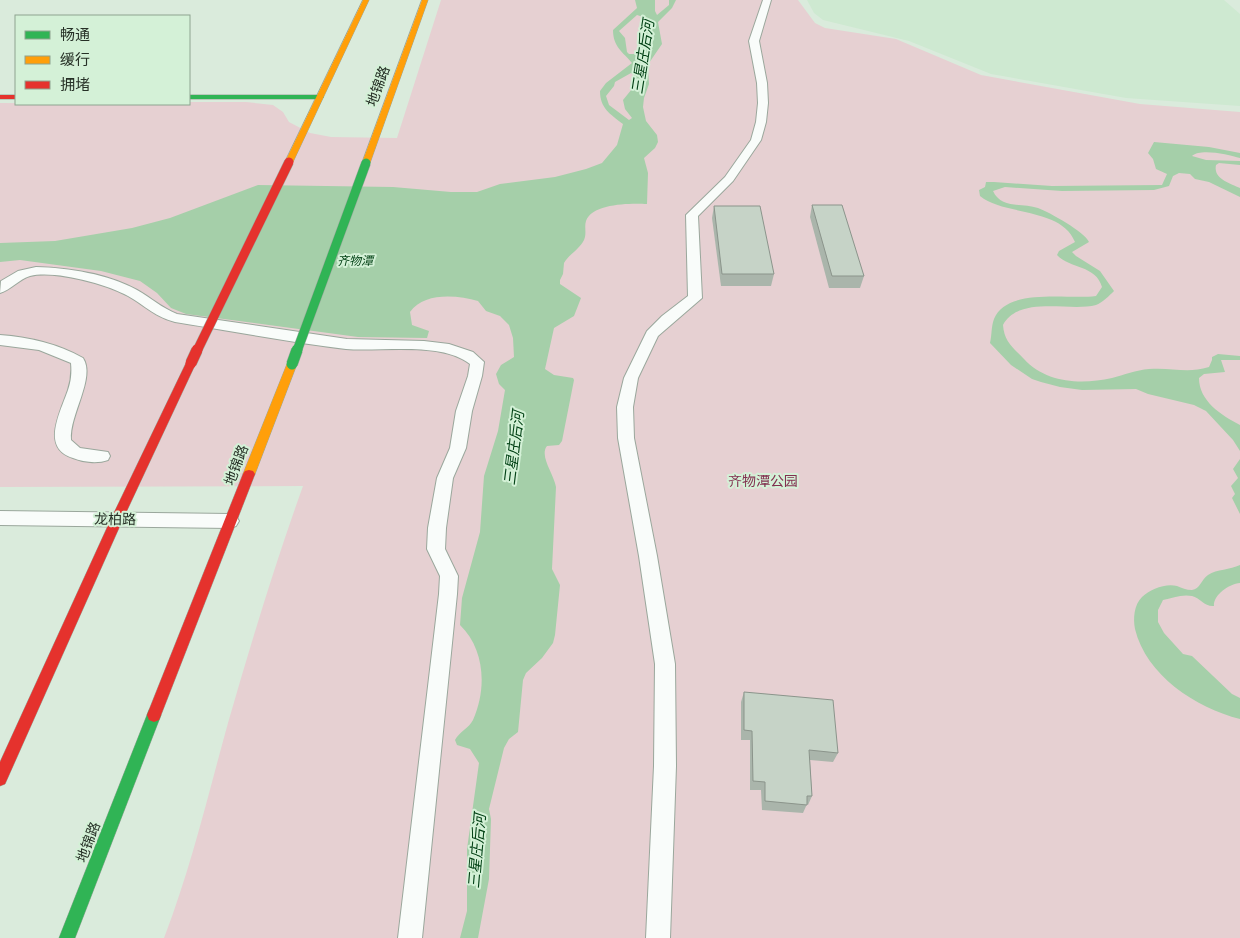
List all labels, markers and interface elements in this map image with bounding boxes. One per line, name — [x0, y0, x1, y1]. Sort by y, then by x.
legend — [15, 15, 190, 105]
water label: 三星庄后河 — [627, 15, 658, 95]
text: 畅通 — [60, 25, 90, 44]
text: 缓行 — [60, 50, 90, 69]
street label: 地锦路 — [362, 63, 394, 109]
text: 拥堵 — [60, 75, 90, 94]
water label: 齐物潭 — [337, 253, 375, 268]
water label: 三星庄后河 — [500, 407, 528, 486]
street label: 地锦路 — [220, 442, 252, 488]
park label: 齐物潭公园 — [728, 472, 798, 490]
street label: 龙柏路 — [94, 510, 136, 528]
water label: 三星庄后河 — [464, 810, 489, 889]
street label: 地锦路 — [72, 819, 104, 865]

